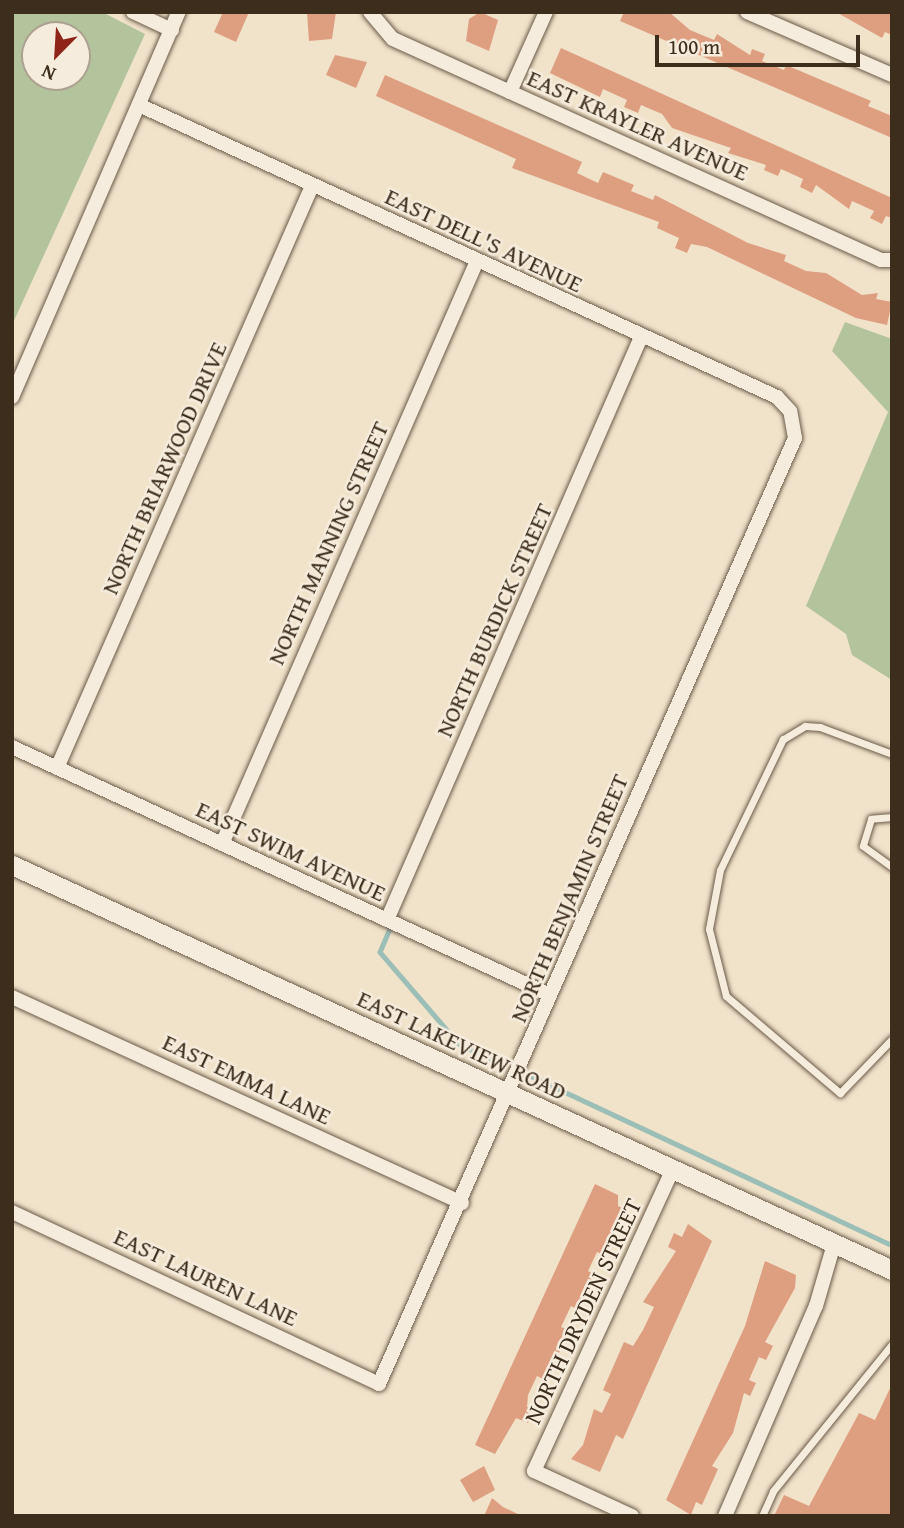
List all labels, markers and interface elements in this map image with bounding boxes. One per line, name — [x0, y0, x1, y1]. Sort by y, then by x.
north arrow — [21, 21, 91, 91]
scale bar — [659, 21, 864, 65]
text: 100 m — [668, 31, 720, 62]
text: N — [37, 58, 60, 89]
street label: EAST KRAYLER AVENUE — [523, 63, 753, 187]
street label: EAST DELL'S AVENUE — [381, 182, 587, 298]
street label: NORTH BRIARWOOD DRIVE — [95, 337, 233, 599]
street label: NORTH MANNING STREET — [261, 417, 395, 669]
street label: NORTH BURDICK STREET — [429, 499, 559, 741]
street label: NORTH BENJAMIN STREET — [504, 770, 634, 1026]
street label: EAST SWIM AVENUE — [192, 794, 390, 908]
street label: EAST LAKEVIEW ROAD — [353, 984, 571, 1106]
street label: EAST EMMA LANE — [158, 1027, 336, 1131]
street label: NORTH DRYDEN STREET — [518, 1194, 648, 1428]
street label: EAST LAUREN LANE — [110, 1222, 302, 1332]

